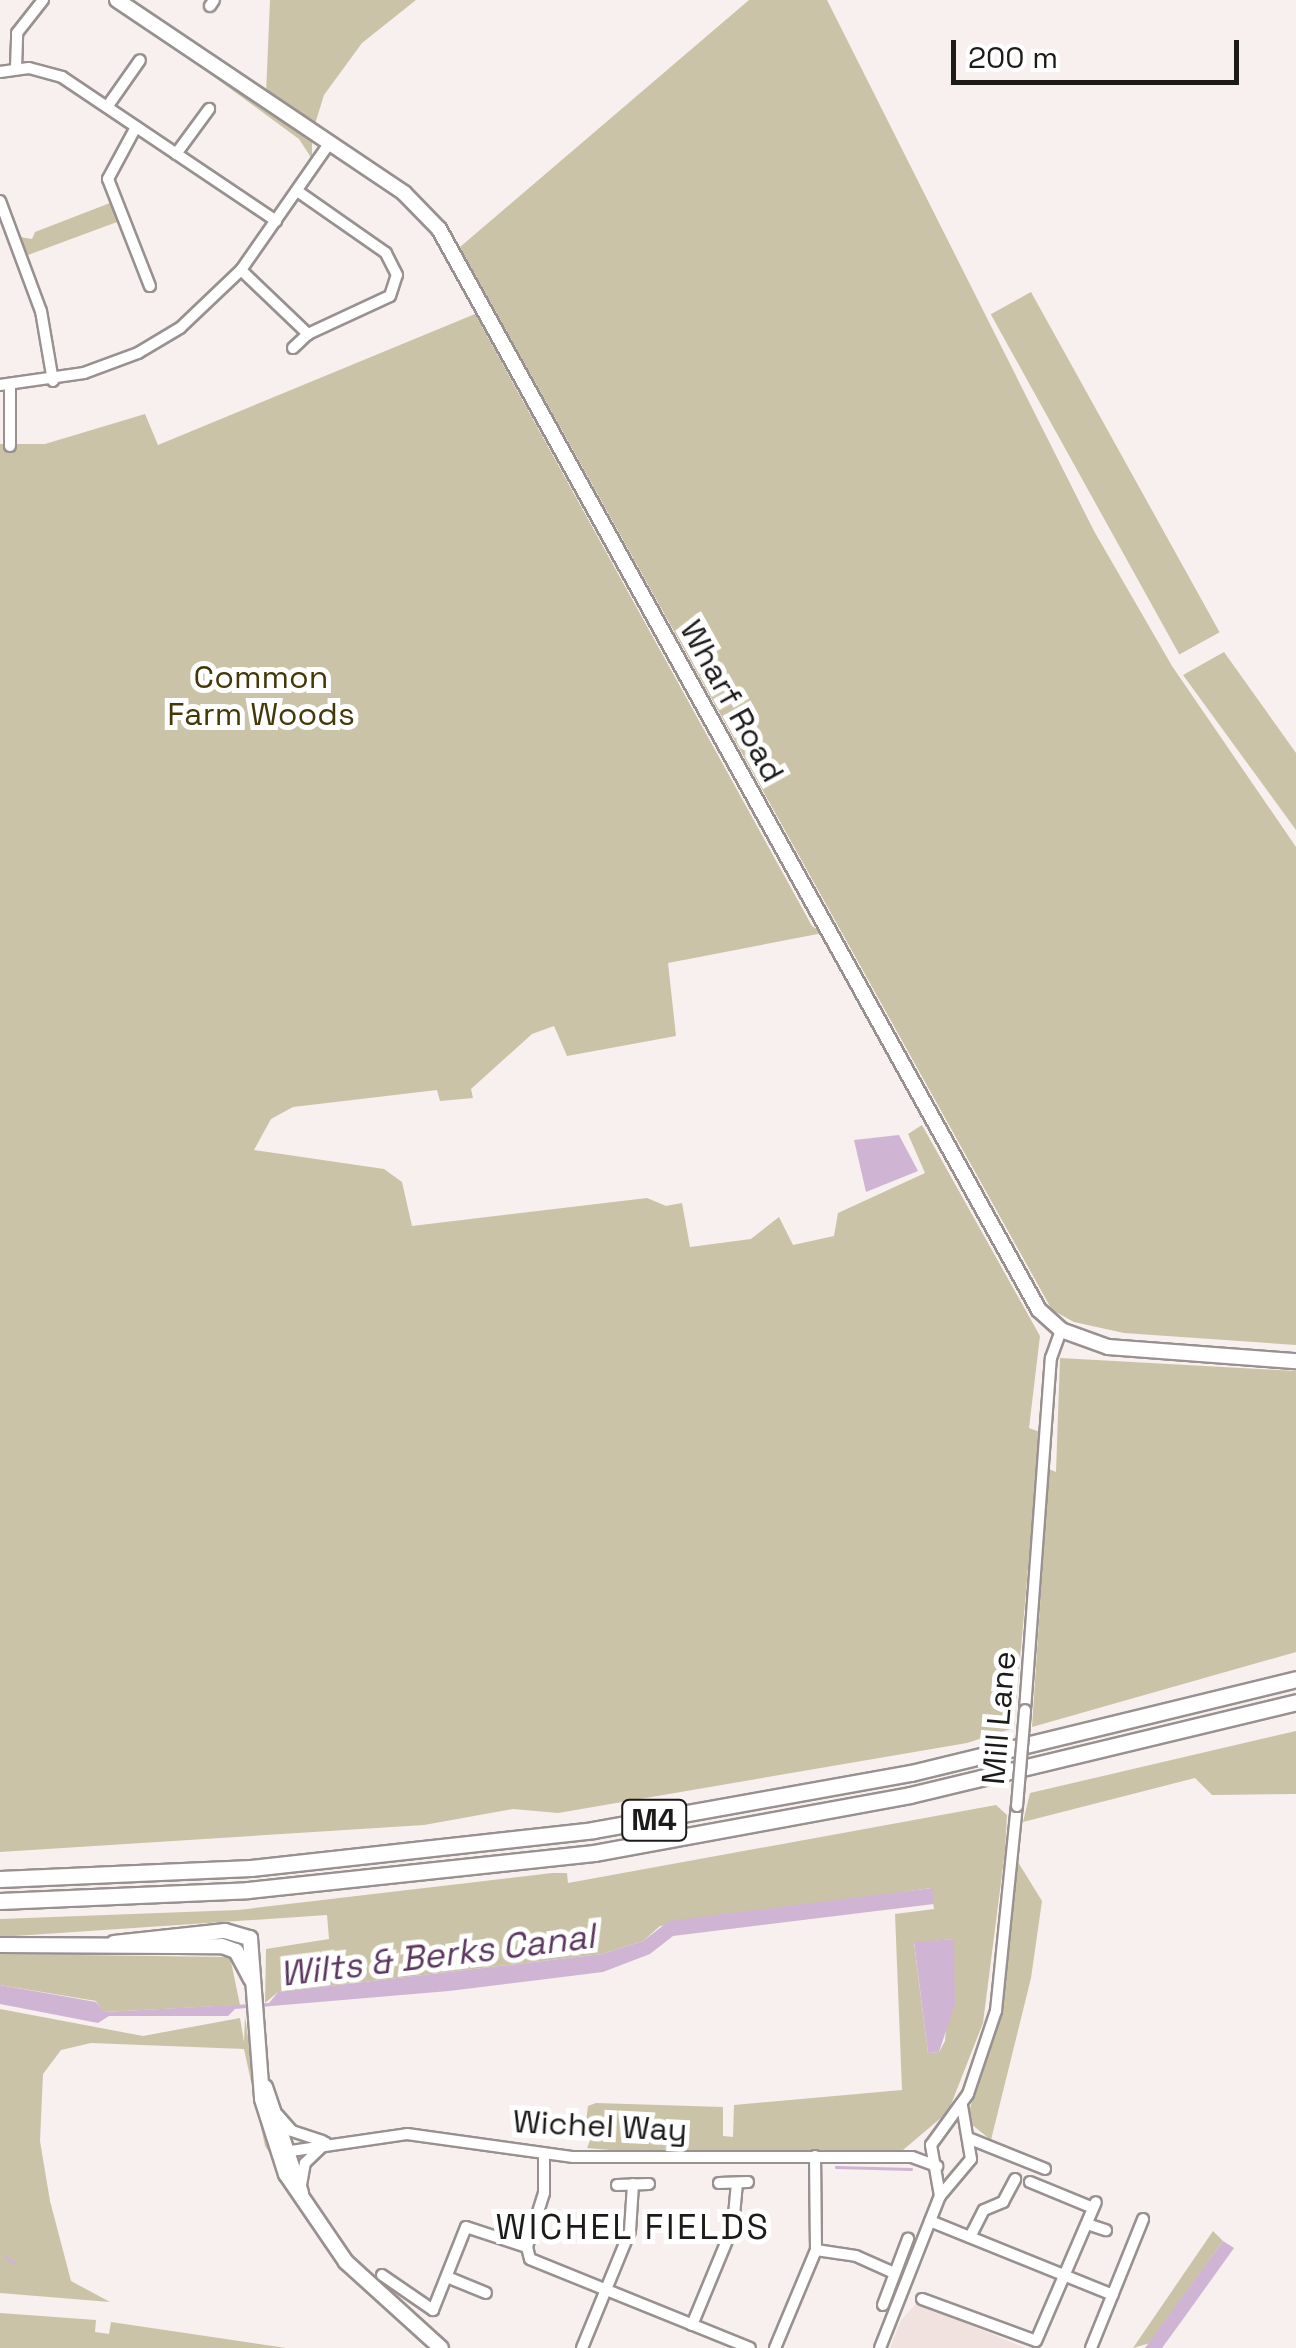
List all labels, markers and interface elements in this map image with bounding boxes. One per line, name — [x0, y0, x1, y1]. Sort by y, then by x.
scale bar — [956, 20, 1244, 82]
text: 200 m — [968, 38, 1058, 77]
street label: Wharf Road — [672, 613, 792, 789]
park label: Common Farm Woods — [167, 659, 355, 734]
street label: Mill Lane — [974, 1650, 1024, 1786]
road number: M4 — [619, 1795, 689, 1845]
water label: Wilts & Berks Canal — [277, 1915, 597, 1995]
street label: Wichel Way — [512, 2102, 688, 2150]
district label: WICHEL FIELDS — [495, 2206, 771, 2248]

